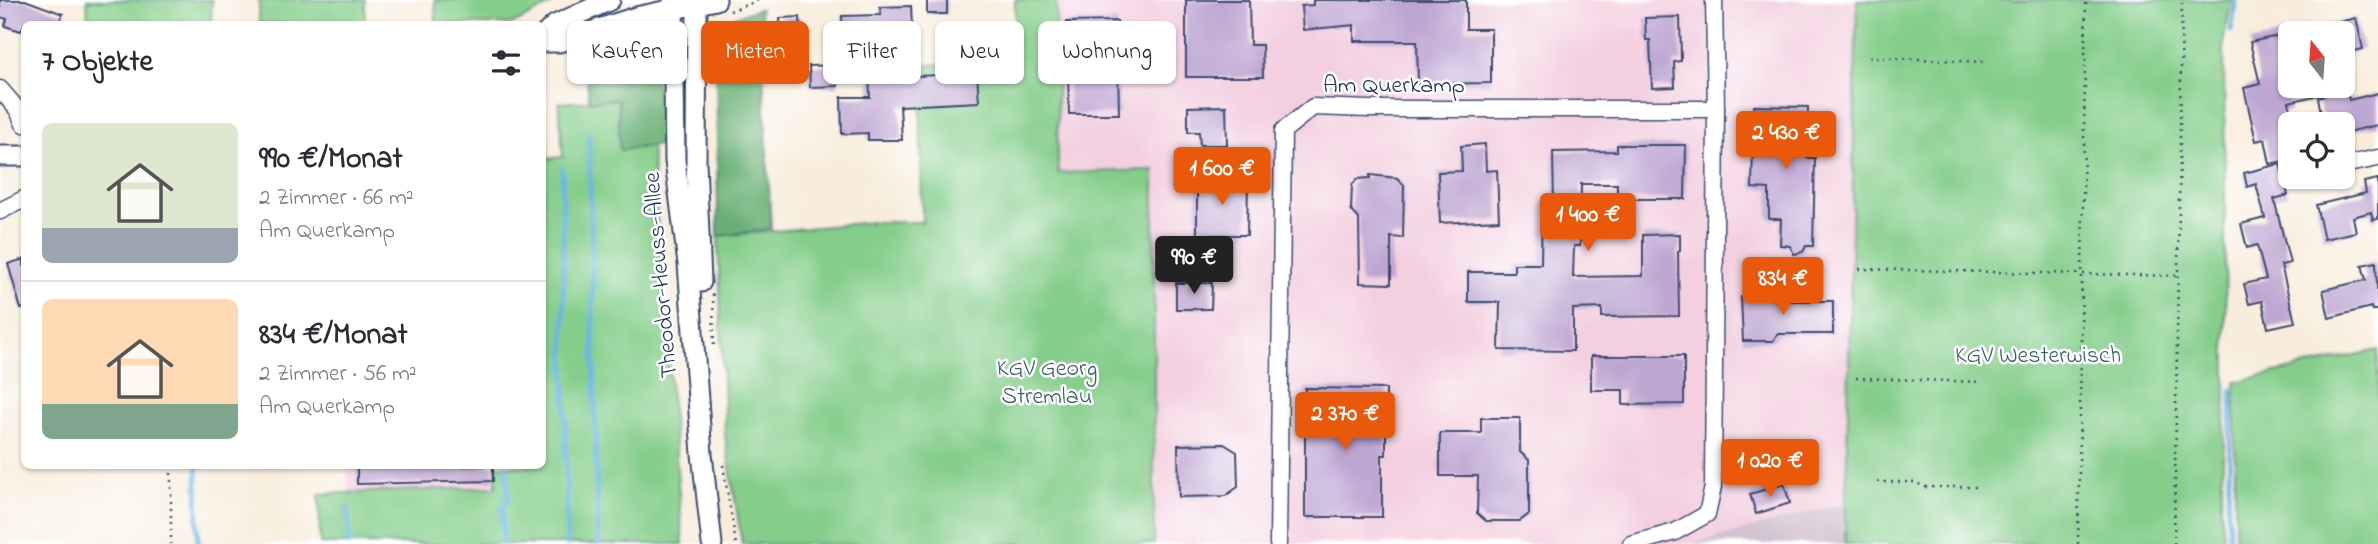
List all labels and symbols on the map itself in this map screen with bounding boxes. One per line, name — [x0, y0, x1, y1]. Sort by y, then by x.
north arrow — [2278, 21, 2356, 98]
street label: Am Querkamp — [1323, 69, 1465, 104]
pin: 2 430 € — [1721, 111, 1851, 171]
pin: 1 600 € — [1157, 148, 1287, 207]
street label: Theodor-Heuss-Allee — [636, 170, 688, 380]
pin: 1 400 € — [1523, 194, 1653, 253]
pin: 990 € — [1145, 236, 1243, 296]
pin: 834 € — [1734, 258, 1832, 317]
park label: KGV Westerwisch — [1955, 339, 2121, 374]
park label: KGV Georg Stremlau — [997, 352, 1097, 415]
pin: 2 370 € — [1280, 392, 1410, 452]
pin: 1 020 € — [1705, 440, 1835, 499]

